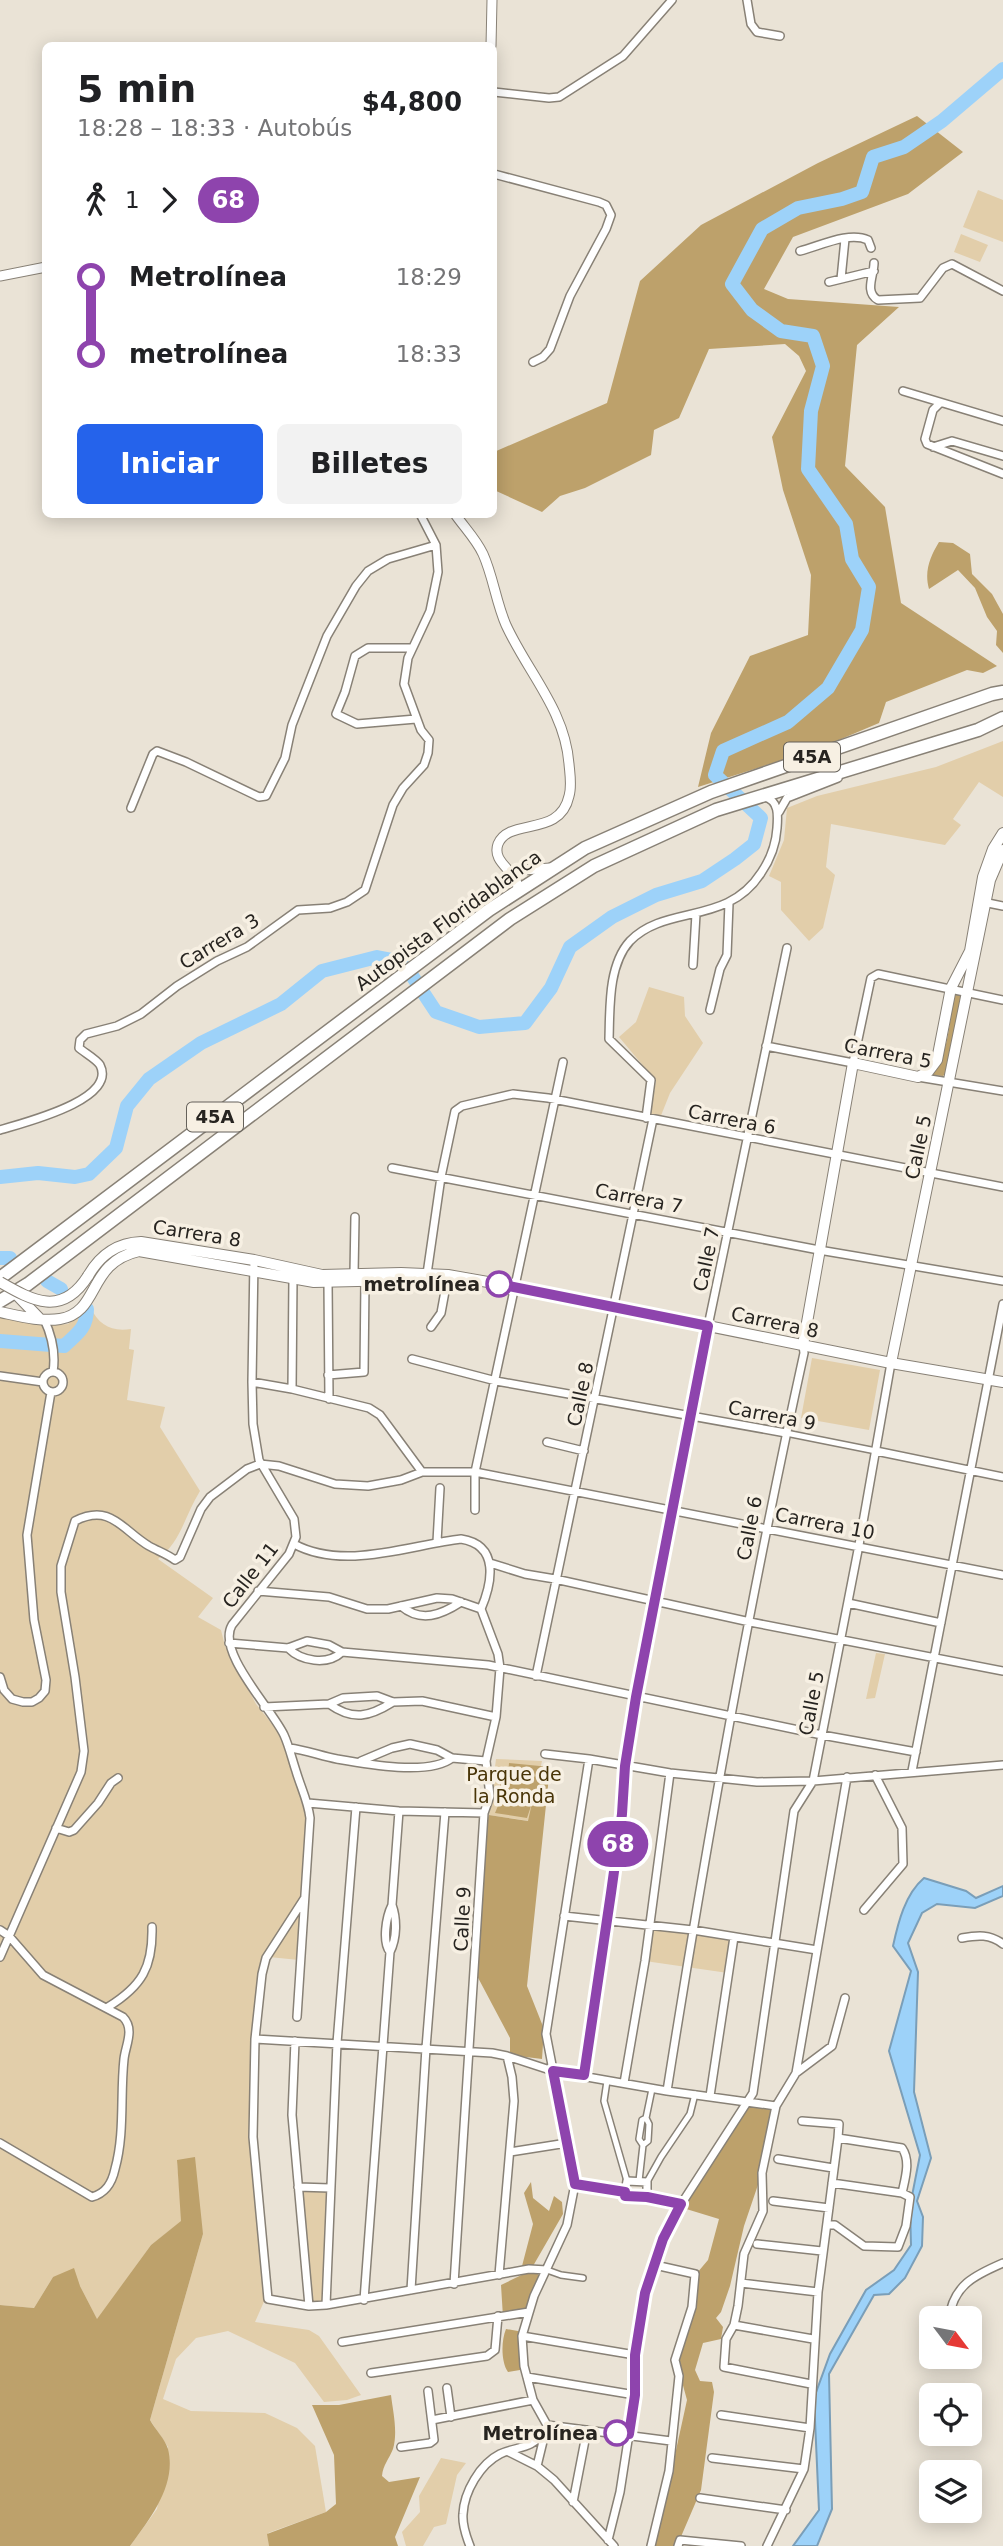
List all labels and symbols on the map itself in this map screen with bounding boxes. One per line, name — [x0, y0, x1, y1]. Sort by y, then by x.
road number: 45A — [784, 742, 840, 772]
street label: Autopista Floridablanca — [351, 845, 545, 995]
street label: Carrera 3 — [175, 909, 263, 973]
street label: Carrera 5 — [842, 1034, 934, 1072]
street label: Carrera 6 — [686, 1100, 778, 1138]
road number: 45A — [187, 1102, 243, 1132]
street label: Calle 5 — [900, 1113, 936, 1181]
street label: Carrera 7 — [593, 1179, 685, 1217]
street label: Carrera 8 — [151, 1215, 243, 1251]
street label: Calle 7 — [688, 1225, 724, 1293]
marker: metrolínea — [486, 1271, 512, 1297]
place label: metrolínea — [364, 1273, 480, 1295]
street label: Carrera 8 — [729, 1302, 821, 1342]
street label: Calle 8 — [562, 1360, 598, 1428]
street label: Carrera 9 — [726, 1396, 818, 1434]
street label: Calle 6 — [732, 1494, 766, 1562]
street label: Carrera 10 — [773, 1503, 877, 1543]
street label: Calle 11 — [218, 1538, 282, 1612]
street label: Calle 5 — [794, 1669, 828, 1737]
park label: Parque de la Ronda — [466, 1763, 562, 1807]
line badge: 68 — [586, 1821, 650, 1867]
street label: Calle 9 — [449, 1886, 475, 1952]
north arrow — [919, 2306, 982, 2370]
marker: Metrolínea — [604, 2420, 630, 2446]
place label: Metrolínea — [482, 2422, 598, 2444]

